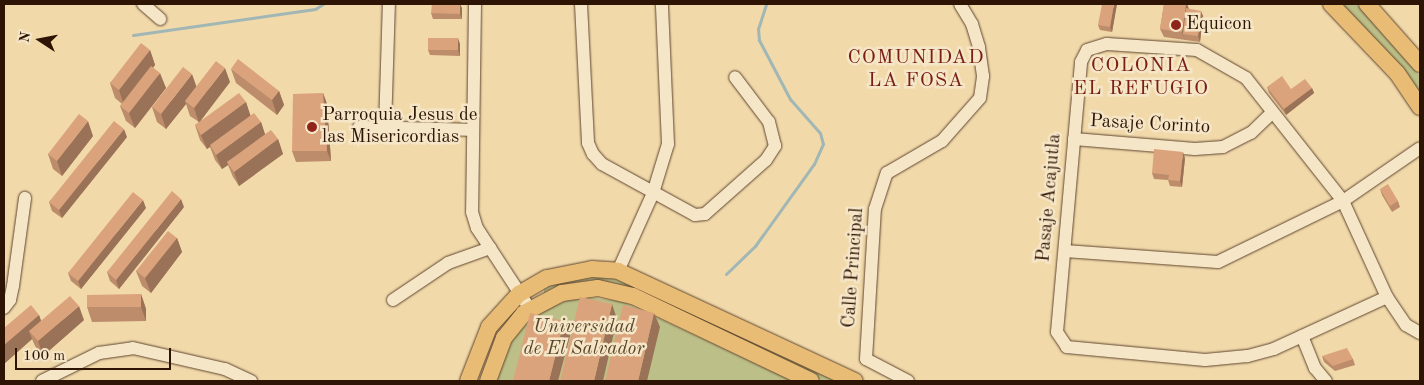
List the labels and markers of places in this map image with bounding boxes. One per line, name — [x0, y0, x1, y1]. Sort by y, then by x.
place label: Equicon — [1186, 14, 1252, 36]
marker: Equicon — [1170, 19, 1182, 31]
place label: Parroquia Jesus de las Misericordias — [322, 105, 478, 149]
marker: Parroquia Jesus de las Misericordias — [306, 121, 318, 133]

